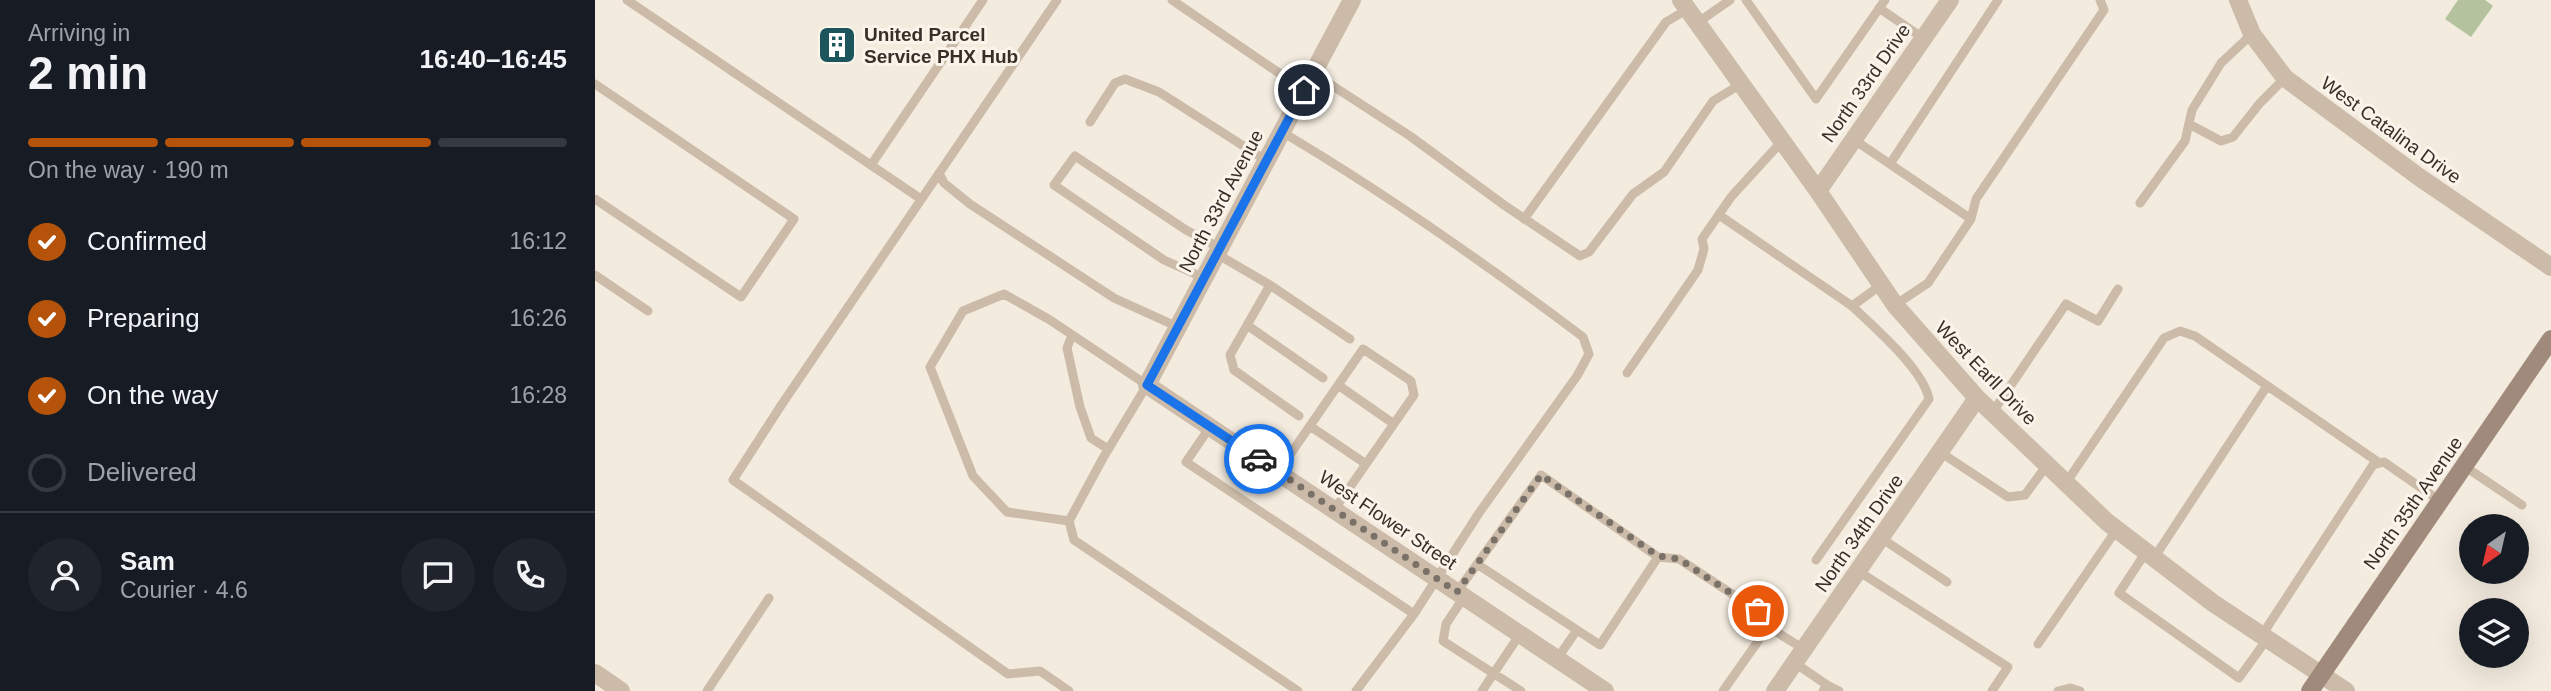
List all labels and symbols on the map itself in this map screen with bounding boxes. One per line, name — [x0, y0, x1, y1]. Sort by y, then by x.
street label: North 33rd Drive — [1817, 20, 1915, 146]
building icon: United Parcel Service PHX Hub — [816, 24, 858, 66]
place label: United Parcel Service PHX Hub — [864, 24, 1018, 67]
pin — [1274, 60, 1334, 120]
street label: West Catalina Drive — [2317, 72, 2465, 188]
street label: North 33rd Avenue — [1175, 126, 1267, 276]
street label: West Earll Drive — [1931, 317, 2041, 429]
courier — [1224, 424, 1294, 494]
street label: North 35th Avenue — [2359, 433, 2467, 573]
street label: West Flower Street — [1315, 466, 1461, 574]
street label: North 34th Drive — [1811, 470, 1907, 596]
north arrow — [2459, 514, 2529, 584]
pin — [1728, 581, 1788, 641]

